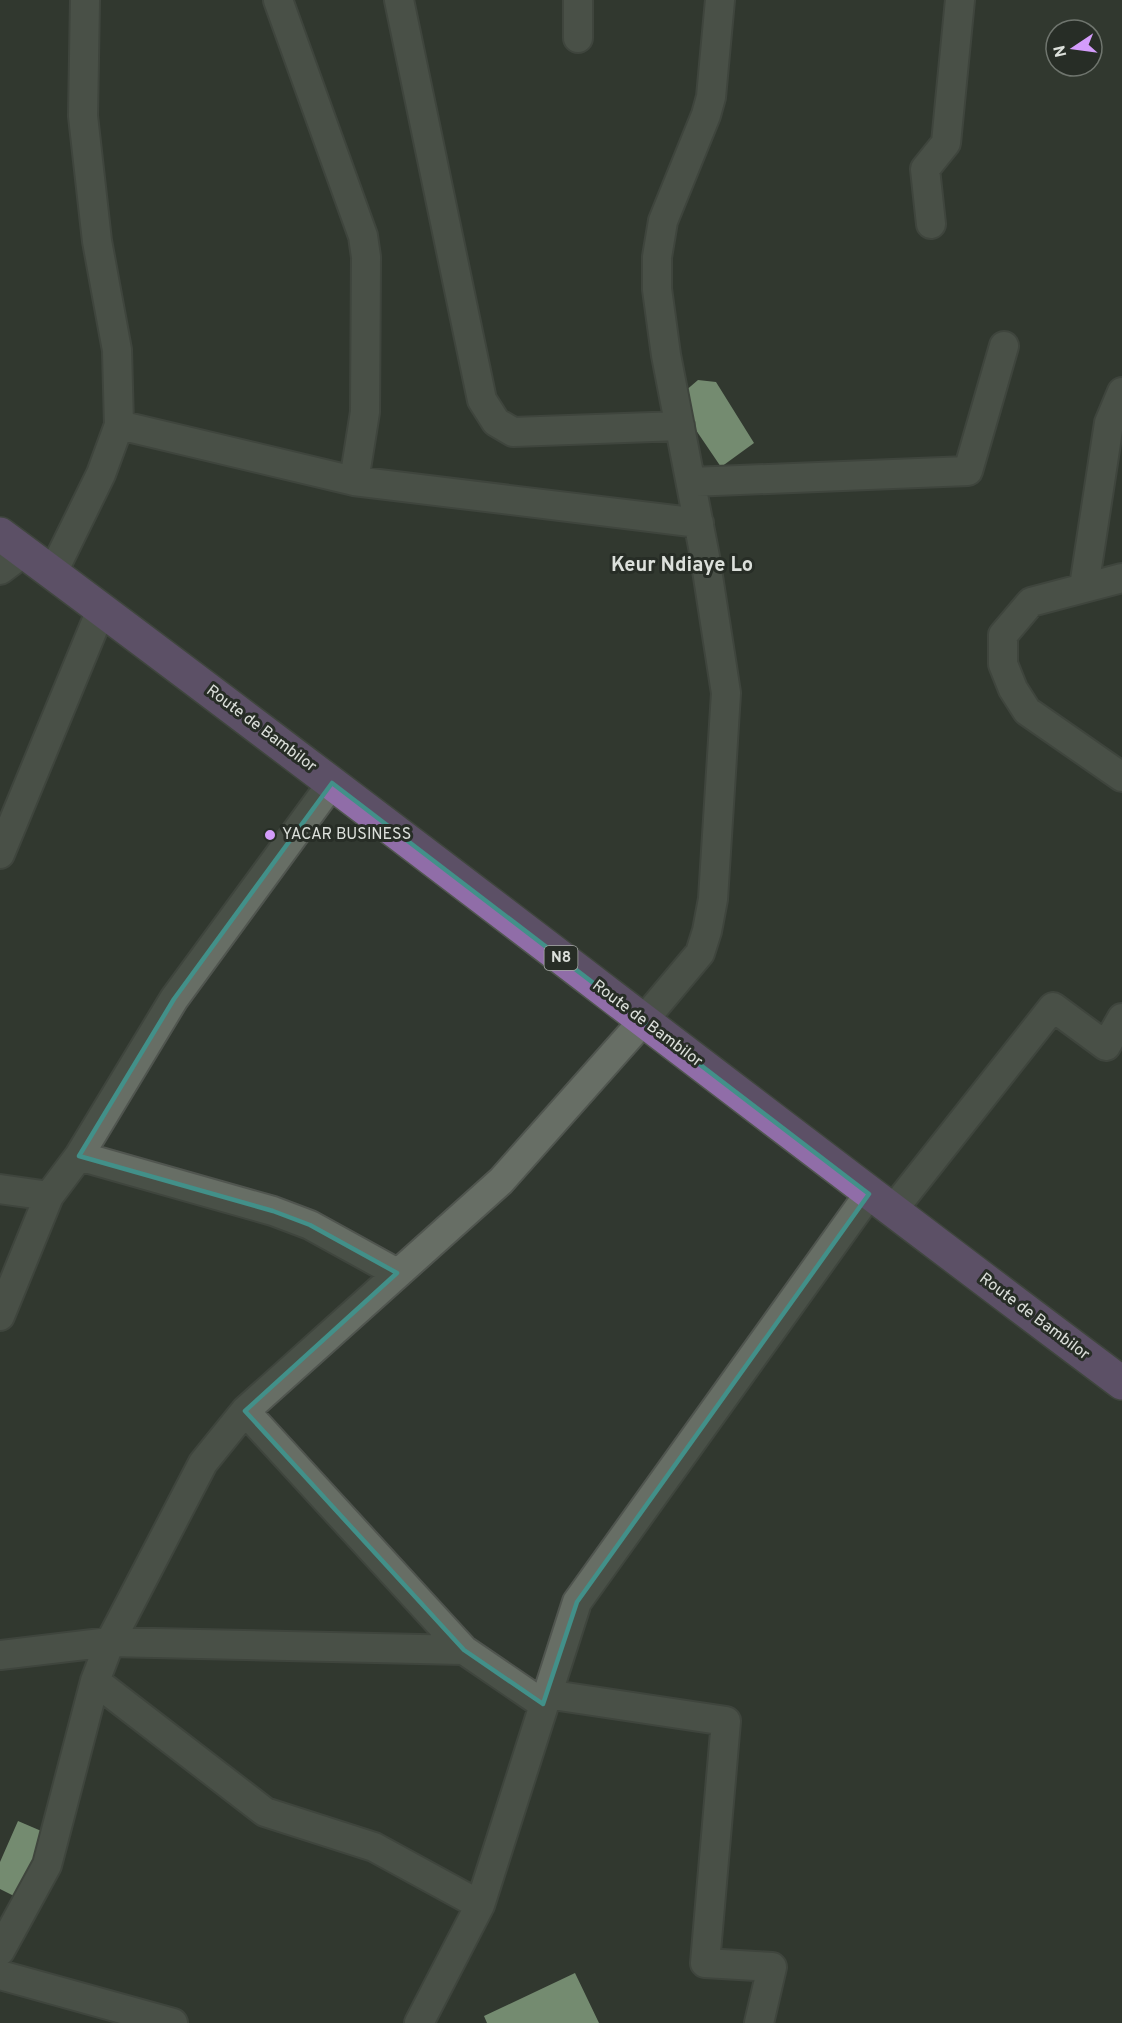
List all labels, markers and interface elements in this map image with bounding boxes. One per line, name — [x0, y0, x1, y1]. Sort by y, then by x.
north arrow — [1044, 18, 1104, 78]
text: N — [1050, 43, 1072, 59]
district label: Keur Ndiaye Lo — [611, 553, 753, 579]
street label: Route de Bambilor — [202, 681, 320, 777]
place label: YACAR BUSINESS — [282, 825, 411, 845]
marker: YACAR BUSINESS — [263, 828, 277, 842]
road number: N8 — [544, 946, 578, 970]
street label: Route de Bambilor — [588, 976, 706, 1072]
street label: Route de Bambilor — [975, 1269, 1093, 1365]

